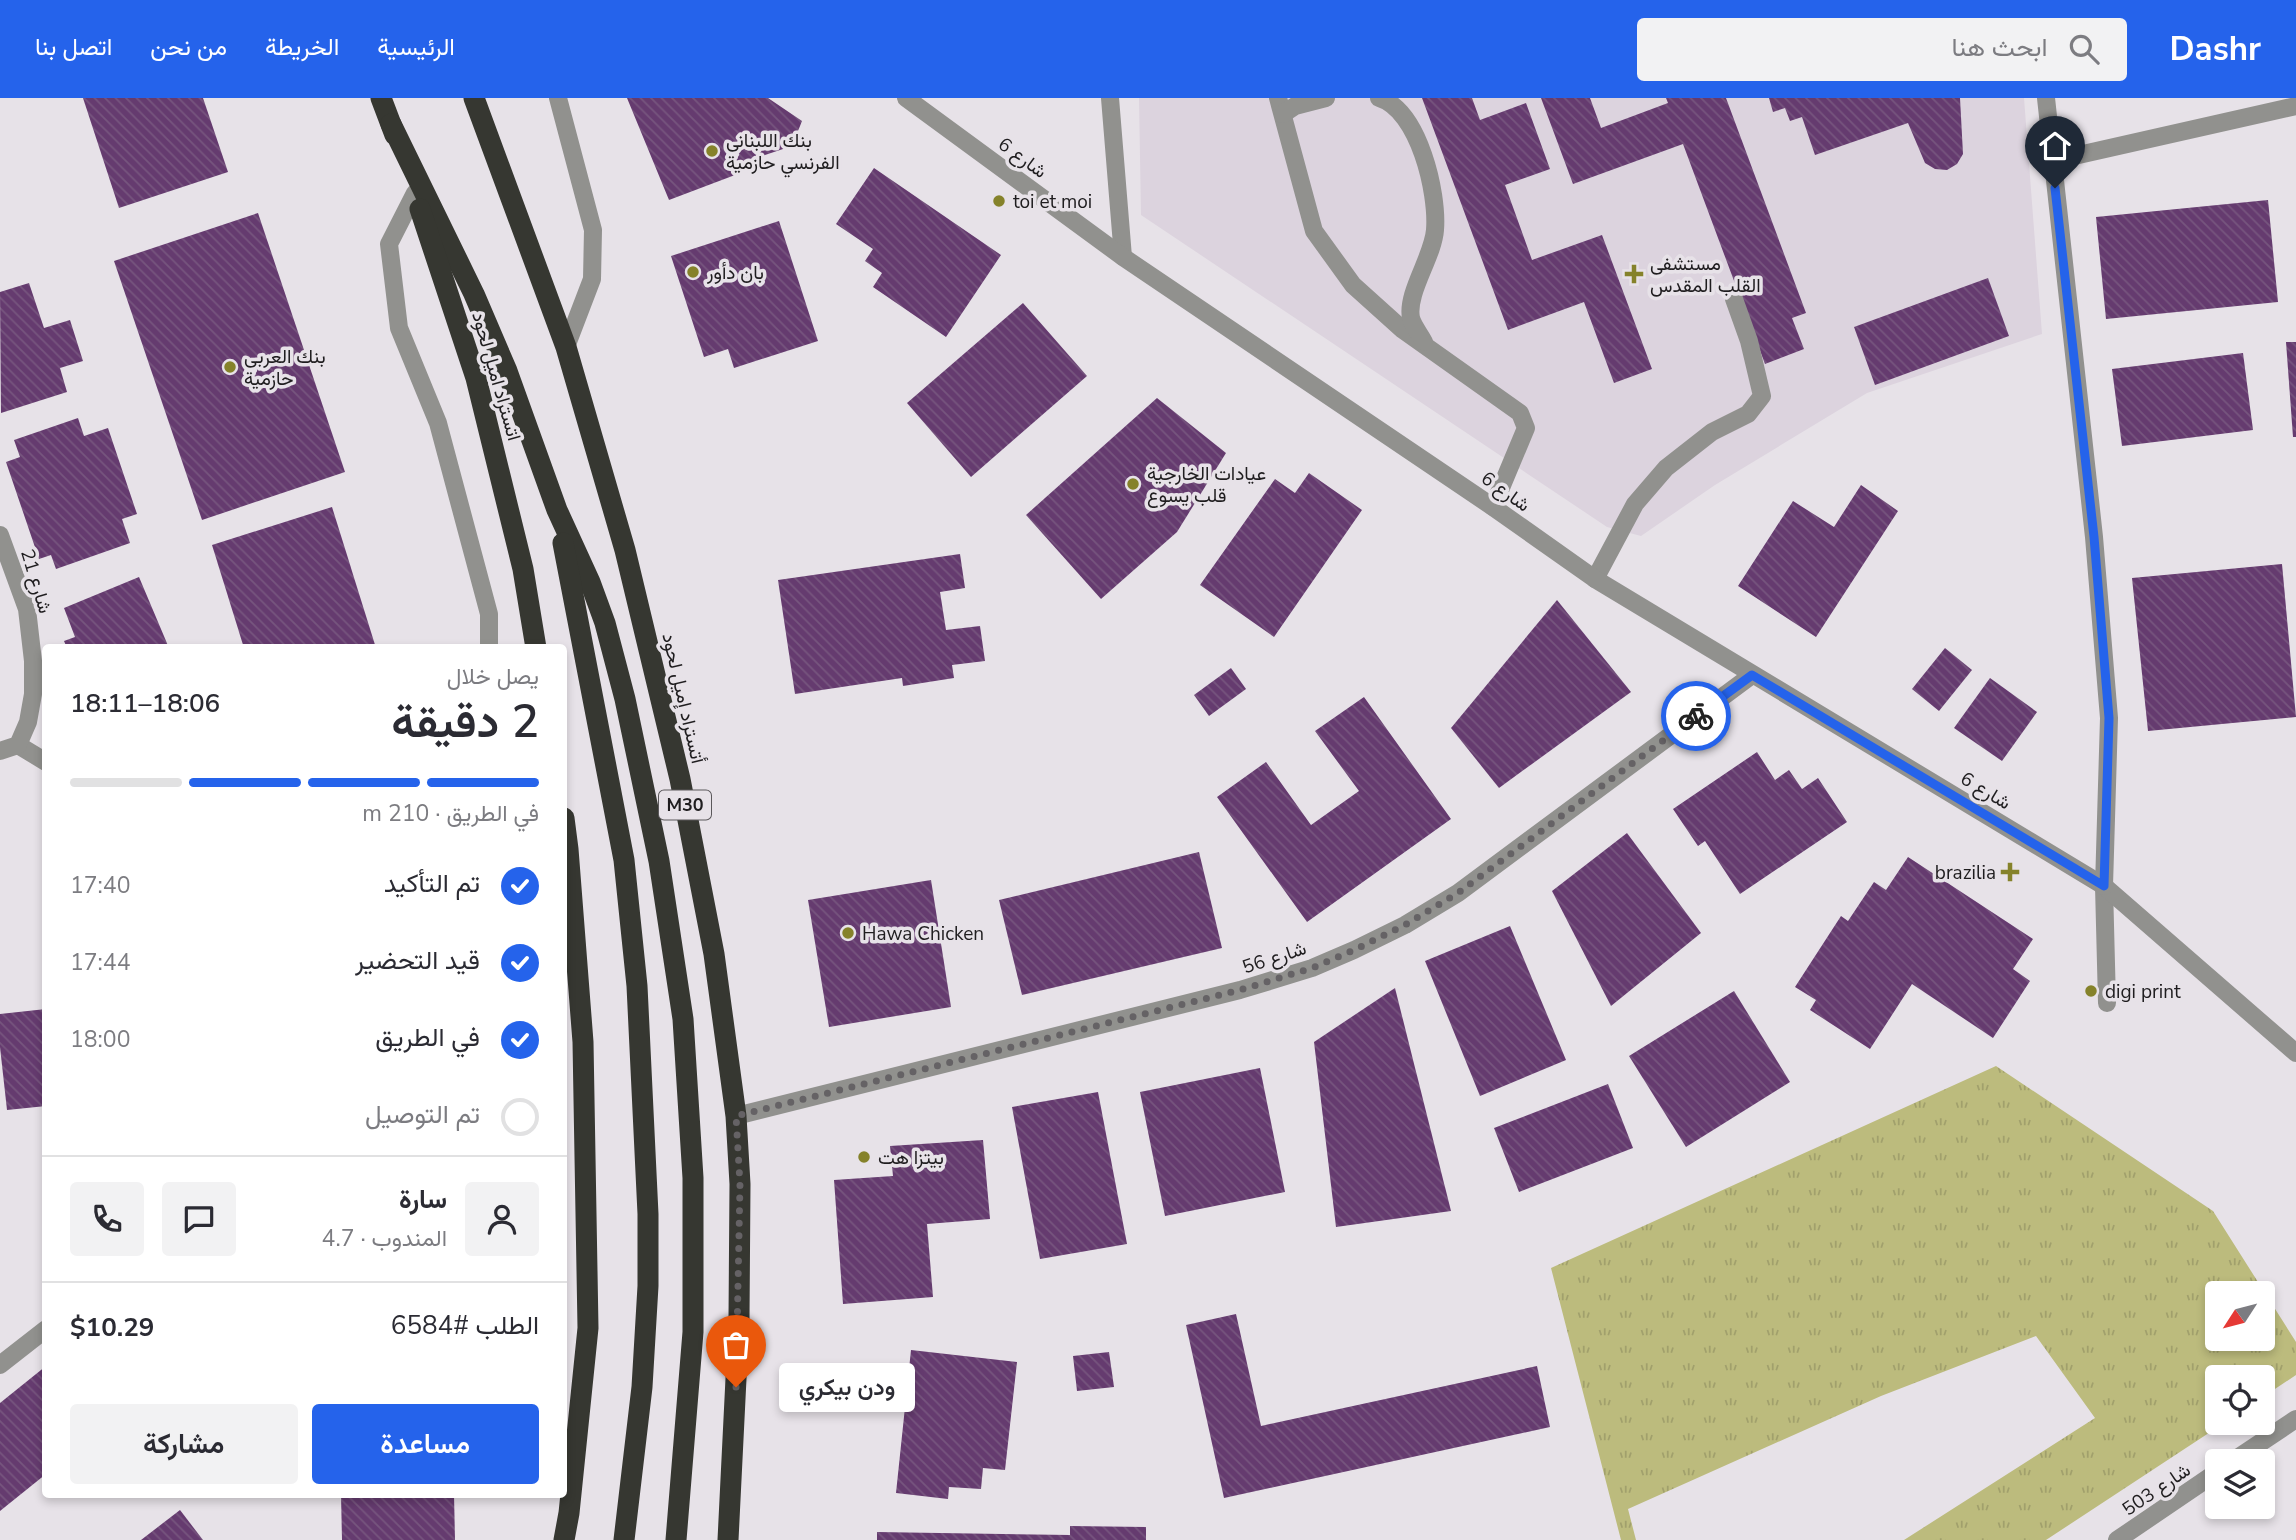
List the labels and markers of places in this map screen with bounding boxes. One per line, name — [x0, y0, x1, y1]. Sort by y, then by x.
pin — [2025, 116, 2085, 188]
place label: بنك اللبناني الفرنسي حازمية — [726, 128, 840, 178]
marker: بنك اللبناني الفرنسي حازمية — [704, 143, 720, 159]
place label: toi et moi — [1013, 189, 1092, 215]
marker: toi et moi — [991, 193, 1007, 209]
place label: مستشفى القلب المقدس — [1650, 251, 1761, 299]
place label: بان دأور — [706, 260, 764, 286]
marker: بان دأور — [685, 264, 701, 280]
marker: مستشفى القلب المقدس — [1624, 264, 1644, 284]
place label: بنك العربي حازمية — [244, 344, 326, 392]
marker: بنك العربي حازمية — [222, 359, 238, 375]
place label: عيادات الخارجية قلب يسوع — [1147, 461, 1266, 509]
marker: عيادات الخارجية قلب يسوع — [1125, 476, 1141, 492]
place label: brazilia — [1935, 860, 1996, 886]
marker: brazilia — [2002, 864, 2018, 880]
place label: Hawa Chicken — [862, 921, 984, 947]
marker: Hawa Chicken — [840, 925, 856, 941]
place label: digi print — [2105, 979, 2181, 1005]
marker: digi print — [2083, 983, 2099, 999]
place label: بيتزا هت — [878, 1145, 944, 1171]
marker: بيتزا هت — [856, 1149, 872, 1165]
pin — [706, 1315, 766, 1387]
callout: ودن بيكري — [778, 1362, 914, 1412]

